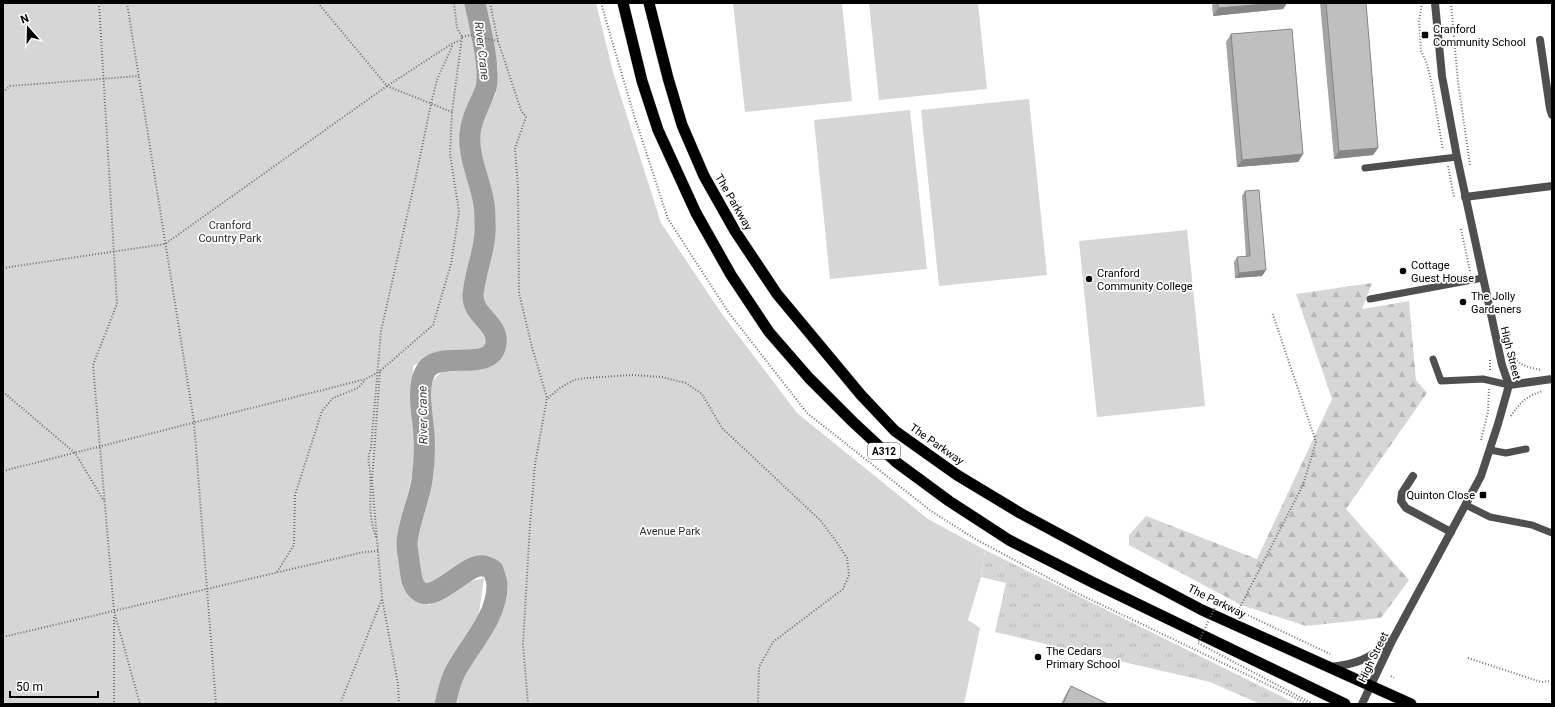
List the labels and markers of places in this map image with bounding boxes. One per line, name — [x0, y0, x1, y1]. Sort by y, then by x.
place label: Cranford Community School — [1433, 23, 1526, 49]
marker: Cranford Community School — [1420, 30, 1430, 40]
place label: Cottage Guest House — [1411, 259, 1474, 285]
marker: Cottage Guest House — [1398, 266, 1408, 276]
place label: Cranford Community College — [1097, 267, 1193, 293]
marker: Cranford Community College — [1084, 274, 1094, 284]
place label: The Jolly Gardeners — [1471, 290, 1522, 316]
marker: The Jolly Gardeners — [1458, 297, 1468, 307]
place label: Quinton Close — [1406, 489, 1475, 502]
marker: Quinton Close — [1478, 490, 1488, 500]
place label: The Cedars Primary School — [1046, 645, 1120, 671]
marker: The Cedars Primary School — [1033, 652, 1043, 662]

